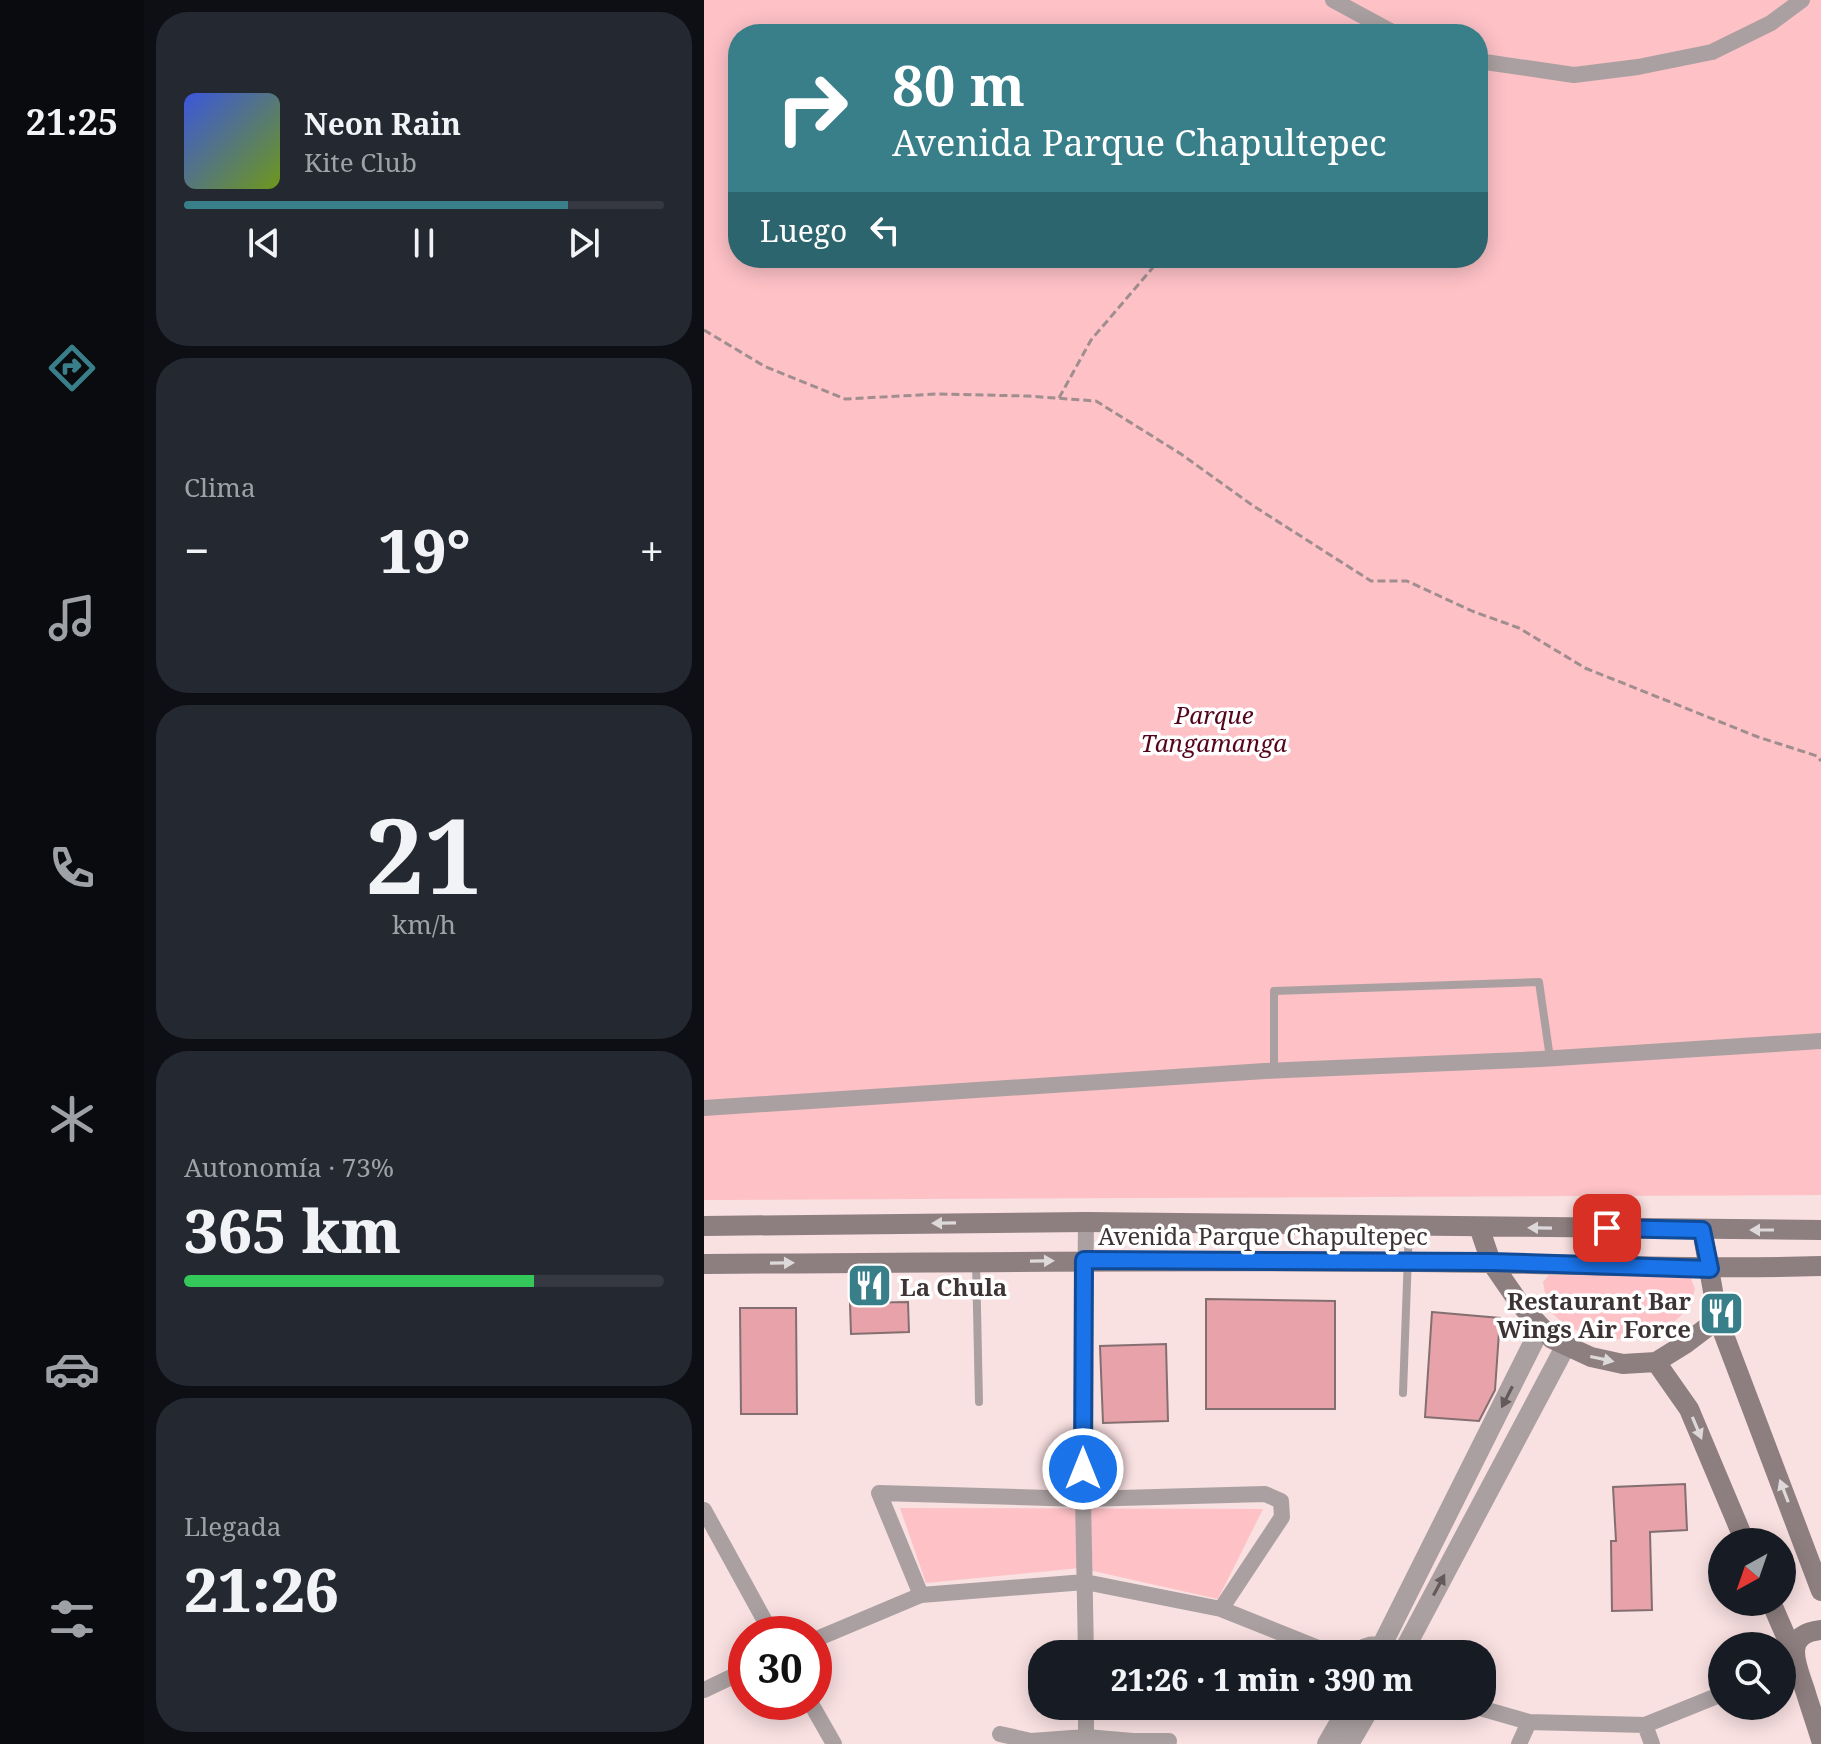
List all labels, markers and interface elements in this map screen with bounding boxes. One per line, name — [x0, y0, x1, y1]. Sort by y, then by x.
text: 80 m — [892, 46, 1025, 122]
icon: right — [760, 56, 864, 160]
text: 21:25 — [26, 97, 118, 146]
text: Neon Rain — [304, 103, 461, 144]
text: Avenida Parque Chapultepec — [892, 118, 1387, 167]
text: Kite Club — [304, 144, 417, 180]
icon: left — [863, 208, 907, 252]
text: Luego — [760, 210, 847, 251]
icon: previous — [242, 221, 286, 265]
icon: pause — [402, 221, 446, 265]
icon: next — [562, 221, 606, 265]
icon: directions — [44, 340, 100, 396]
text: Clima — [184, 469, 256, 505]
text: 19° — [378, 509, 470, 591]
text: − — [184, 520, 209, 580]
text: + — [639, 520, 664, 580]
icon: music — [44, 590, 100, 646]
park label: Parque Tangamanga — [1141, 698, 1287, 759]
text: 21 — [365, 783, 483, 924]
icon: phone — [44, 840, 100, 896]
text: km/h — [392, 906, 456, 942]
icon: climate — [44, 1091, 100, 1147]
text: Autonomía · 73% — [184, 1149, 394, 1185]
text: 365 km — [184, 1189, 401, 1271]
pin — [1573, 1194, 1641, 1262]
icon: arrive — [1585, 1206, 1629, 1250]
one-way arrow — [931, 1217, 956, 1230]
street label: Avenida Parque Chapultepec — [1098, 1219, 1428, 1252]
one-way arrow — [1527, 1221, 1552, 1234]
one-way arrow — [1749, 1224, 1774, 1236]
one-way arrow — [1030, 1255, 1055, 1267]
one-way arrow — [770, 1257, 795, 1269]
restaurant icon: La Chula — [845, 1262, 893, 1310]
place label: La Chula — [900, 1270, 1007, 1303]
place label: Restaurant Bar Wings Air Force — [1497, 1284, 1691, 1345]
restaurant icon: Restaurant Bar Wings Air Force — [1698, 1290, 1746, 1338]
icon: car — [44, 1341, 100, 1397]
one-way arrow — [1590, 1353, 1615, 1366]
one-way arrow — [1500, 1386, 1514, 1409]
one-way arrow — [1690, 1416, 1703, 1440]
position arrow — [1041, 1427, 1125, 1511]
one-way arrow — [1777, 1479, 1790, 1503]
text: Llegada — [184, 1508, 281, 1544]
north arrow — [1708, 1528, 1796, 1616]
map controls — [1708, 1528, 1796, 1720]
text: 21:26 — [184, 1548, 339, 1630]
one-way arrow — [1432, 1574, 1446, 1596]
icon: filters — [44, 1591, 100, 1647]
speed limit sign: 30 — [728, 1616, 832, 1720]
button: search — [1708, 1632, 1796, 1720]
text: 21:26 · 1 min · 390 m — [1111, 1659, 1413, 1700]

